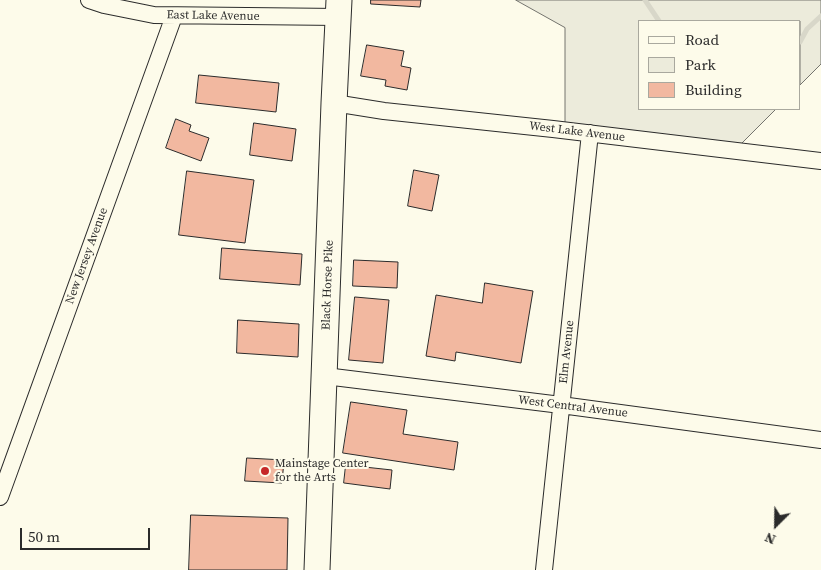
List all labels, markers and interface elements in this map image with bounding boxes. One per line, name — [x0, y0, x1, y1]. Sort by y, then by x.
street label: East Lake Avenue — [166, 8, 260, 24]
legend — [638, 20, 801, 110]
text: Road — [685, 29, 719, 50]
text: Park — [685, 54, 716, 75]
text: Building — [685, 79, 742, 100]
street label: West Lake Avenue — [528, 119, 626, 145]
street label: New Jersey Avenue — [63, 206, 111, 306]
street label: Black Horse Pike — [319, 240, 337, 330]
street label: Elm Avenue — [557, 320, 577, 384]
street label: West Central Avenue — [517, 393, 629, 421]
place label: Mainstage Center for the Arts — [275, 457, 369, 485]
marker: Mainstage Center for the Arts — [259, 465, 271, 477]
north arrow — [751, 500, 801, 550]
scale bar — [22, 518, 152, 550]
text: 50 m — [28, 526, 60, 547]
text: N — [762, 528, 779, 550]

